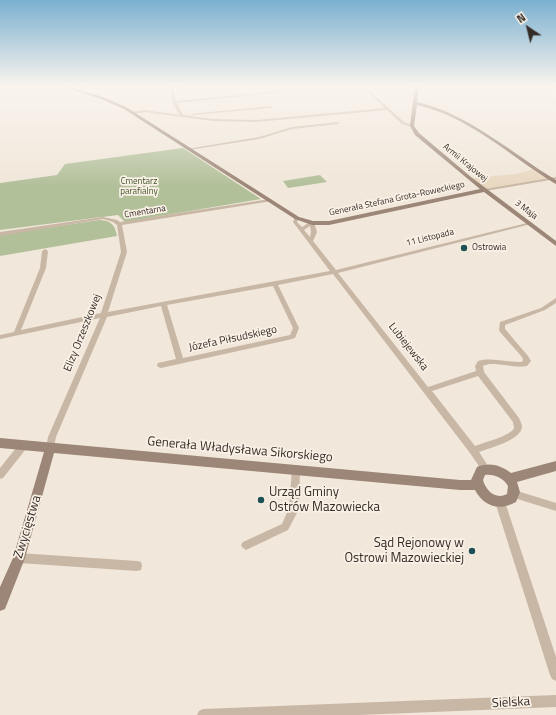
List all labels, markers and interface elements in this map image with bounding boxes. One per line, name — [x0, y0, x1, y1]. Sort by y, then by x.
north arrow — [508, 8, 548, 48]
text: N — [513, 9, 529, 27]
street label: Armii Krajowej — [440, 142, 490, 184]
park label: Cmentarz parafialny — [120, 177, 158, 198]
street label: Generała Stefana Grota-Roweckiego — [328, 179, 466, 219]
street label: 3 Maja — [513, 198, 539, 222]
street label: Cmentarna — [123, 203, 167, 221]
street label: 11 Listopada — [405, 227, 455, 249]
marker: Ostrowia — [459, 243, 469, 253]
place label: Ostrowia — [472, 243, 506, 253]
street label: Elizy Orzeszkowej — [61, 292, 105, 374]
street label: Lubiejewska — [385, 321, 431, 373]
street label: Józefa Piłsudskiego — [188, 323, 278, 355]
street label: Generała Władysława Sikorskiego — [147, 434, 333, 466]
place label: Urząd Gminy Ostrów Mazowiecka — [269, 485, 380, 516]
street label: Zwycięstwa — [11, 494, 45, 560]
marker: Urząd Gminy Ostrów Mazowiecka — [256, 495, 266, 505]
place label: Sąd Rejonowy w Ostrowi Mazowieckiej — [344, 536, 464, 567]
marker: Sąd Rejonowy w Ostrowi Mazowieckiej — [467, 546, 477, 556]
street label: Sielska — [492, 694, 530, 712]

